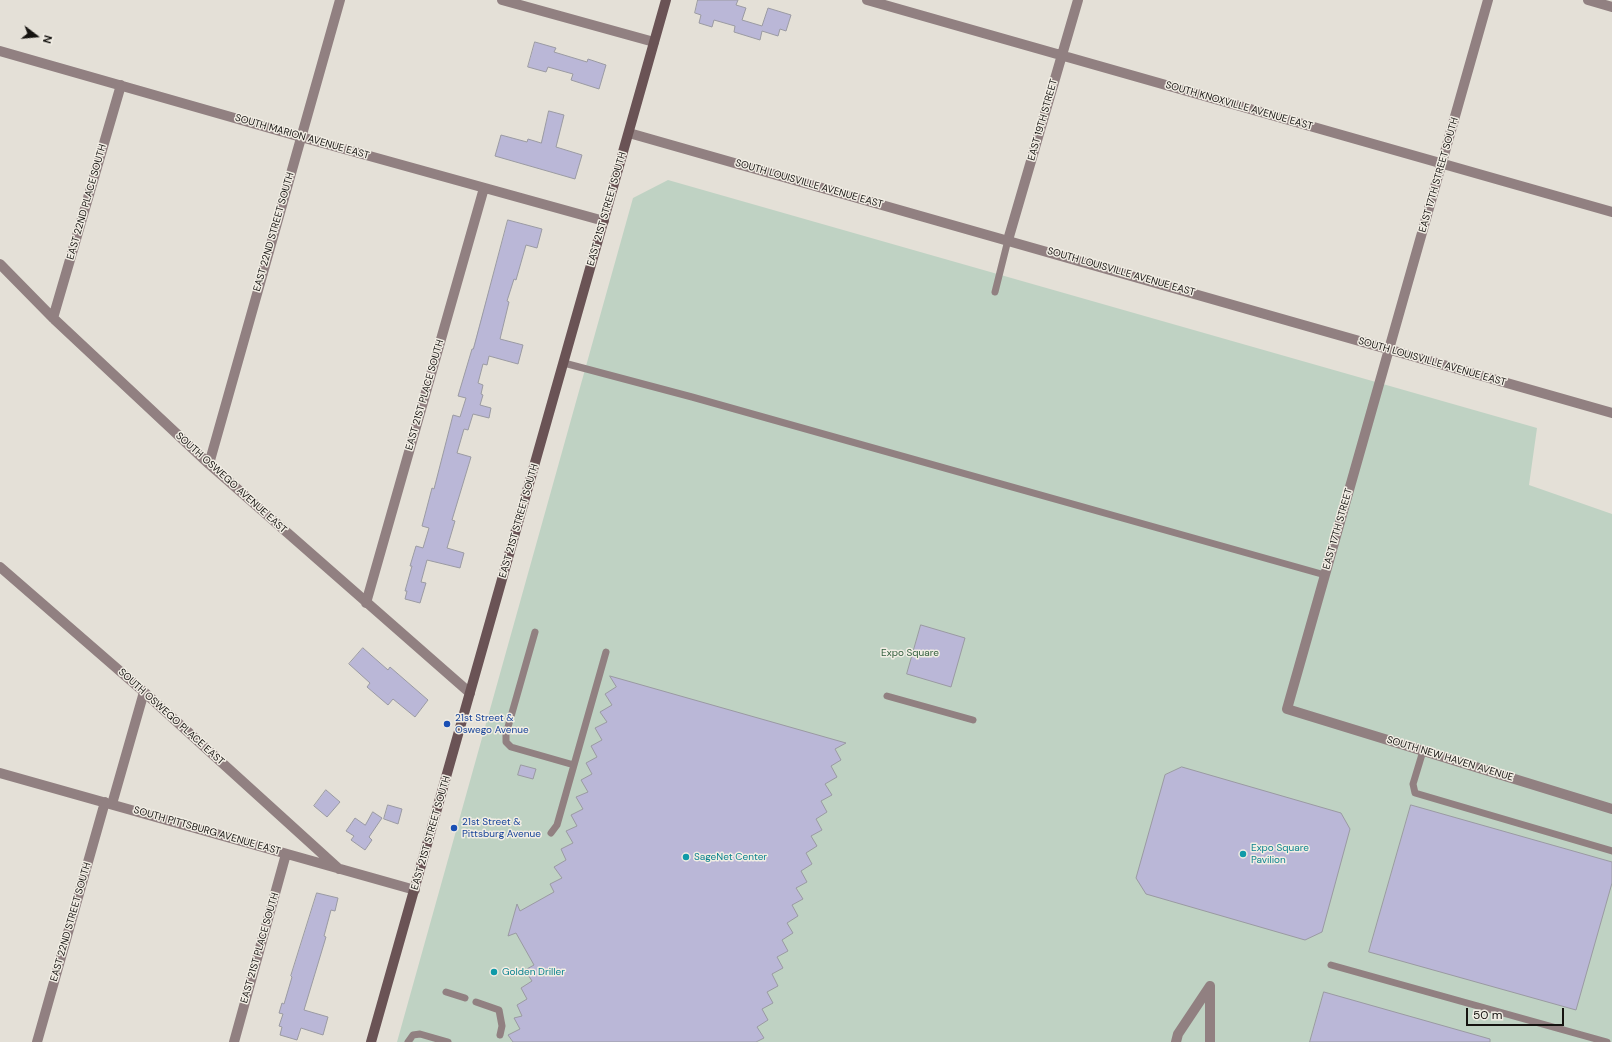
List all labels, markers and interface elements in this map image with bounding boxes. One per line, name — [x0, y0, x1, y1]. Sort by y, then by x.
north arrow — [16, 16, 56, 56]
text: N — [40, 34, 55, 45]
street label: EAST 19TH STREET — [1026, 78, 1060, 162]
street label: SOUTH KNOXVILLE AVENUE EAST — [1164, 79, 1314, 133]
street label: SOUTH MARION AVENUE EAST — [233, 112, 371, 162]
street label: EAST 17TH STREET SOUTH — [1417, 116, 1461, 234]
street label: EAST 22ND PLACE SOUTH — [65, 143, 109, 261]
street label: EAST 21ST STREET SOUTH — [585, 151, 629, 267]
street label: SOUTH LOUISVILLE AVENUE EAST — [734, 157, 884, 211]
street label: EAST 22ND STREET SOUTH — [251, 171, 297, 293]
street label: SOUTH LOUISVILLE AVENUE EAST — [1046, 245, 1196, 299]
street label: SOUTH LOUISVILLE AVENUE EAST — [1357, 335, 1507, 389]
street label: EAST 21ST PLACE SOUTH — [403, 338, 447, 452]
street label: SOUTH OSWEGO AVENUE EAST — [173, 430, 289, 536]
street label: EAST 21ST STREET SOUTH — [497, 463, 541, 579]
street label: EAST 17TH STREET — [1321, 487, 1355, 571]
park label: Expo Square — [881, 647, 939, 659]
street label: SOUTH OSWEGO PLACE EAST — [116, 666, 226, 768]
place label: 21st Street & Oswego Avenue — [455, 712, 529, 736]
marker: 21st Street & Oswego Avenue — [442, 719, 452, 729]
street label: SOUTH NEW HAVEN AVENUE — [1385, 734, 1515, 784]
street label: EAST 21ST STREET SOUTH — [409, 775, 453, 891]
street label: SOUTH PITTSBURG AVENUE EAST — [132, 804, 282, 858]
place label: 21st Street & Pittsburg Avenue — [462, 816, 541, 840]
marker: 21st Street & Pittsburg Avenue — [449, 823, 459, 833]
place label: Expo Square Pavilion — [1251, 842, 1309, 866]
marker: Expo Square Pavilion — [1238, 849, 1248, 859]
place label: SageNet Center — [694, 851, 767, 863]
marker: SageNet Center — [681, 852, 691, 862]
street label: EAST 22ND STREET SOUTH — [48, 861, 94, 983]
street label: EAST 21ST PLACE SOUTH — [238, 891, 282, 1005]
place label: Golden Driller — [502, 966, 565, 978]
marker: Golden Driller — [489, 967, 499, 977]
scale bar — [1468, 1000, 1566, 1026]
text: 50 m — [1473, 1007, 1502, 1023]

